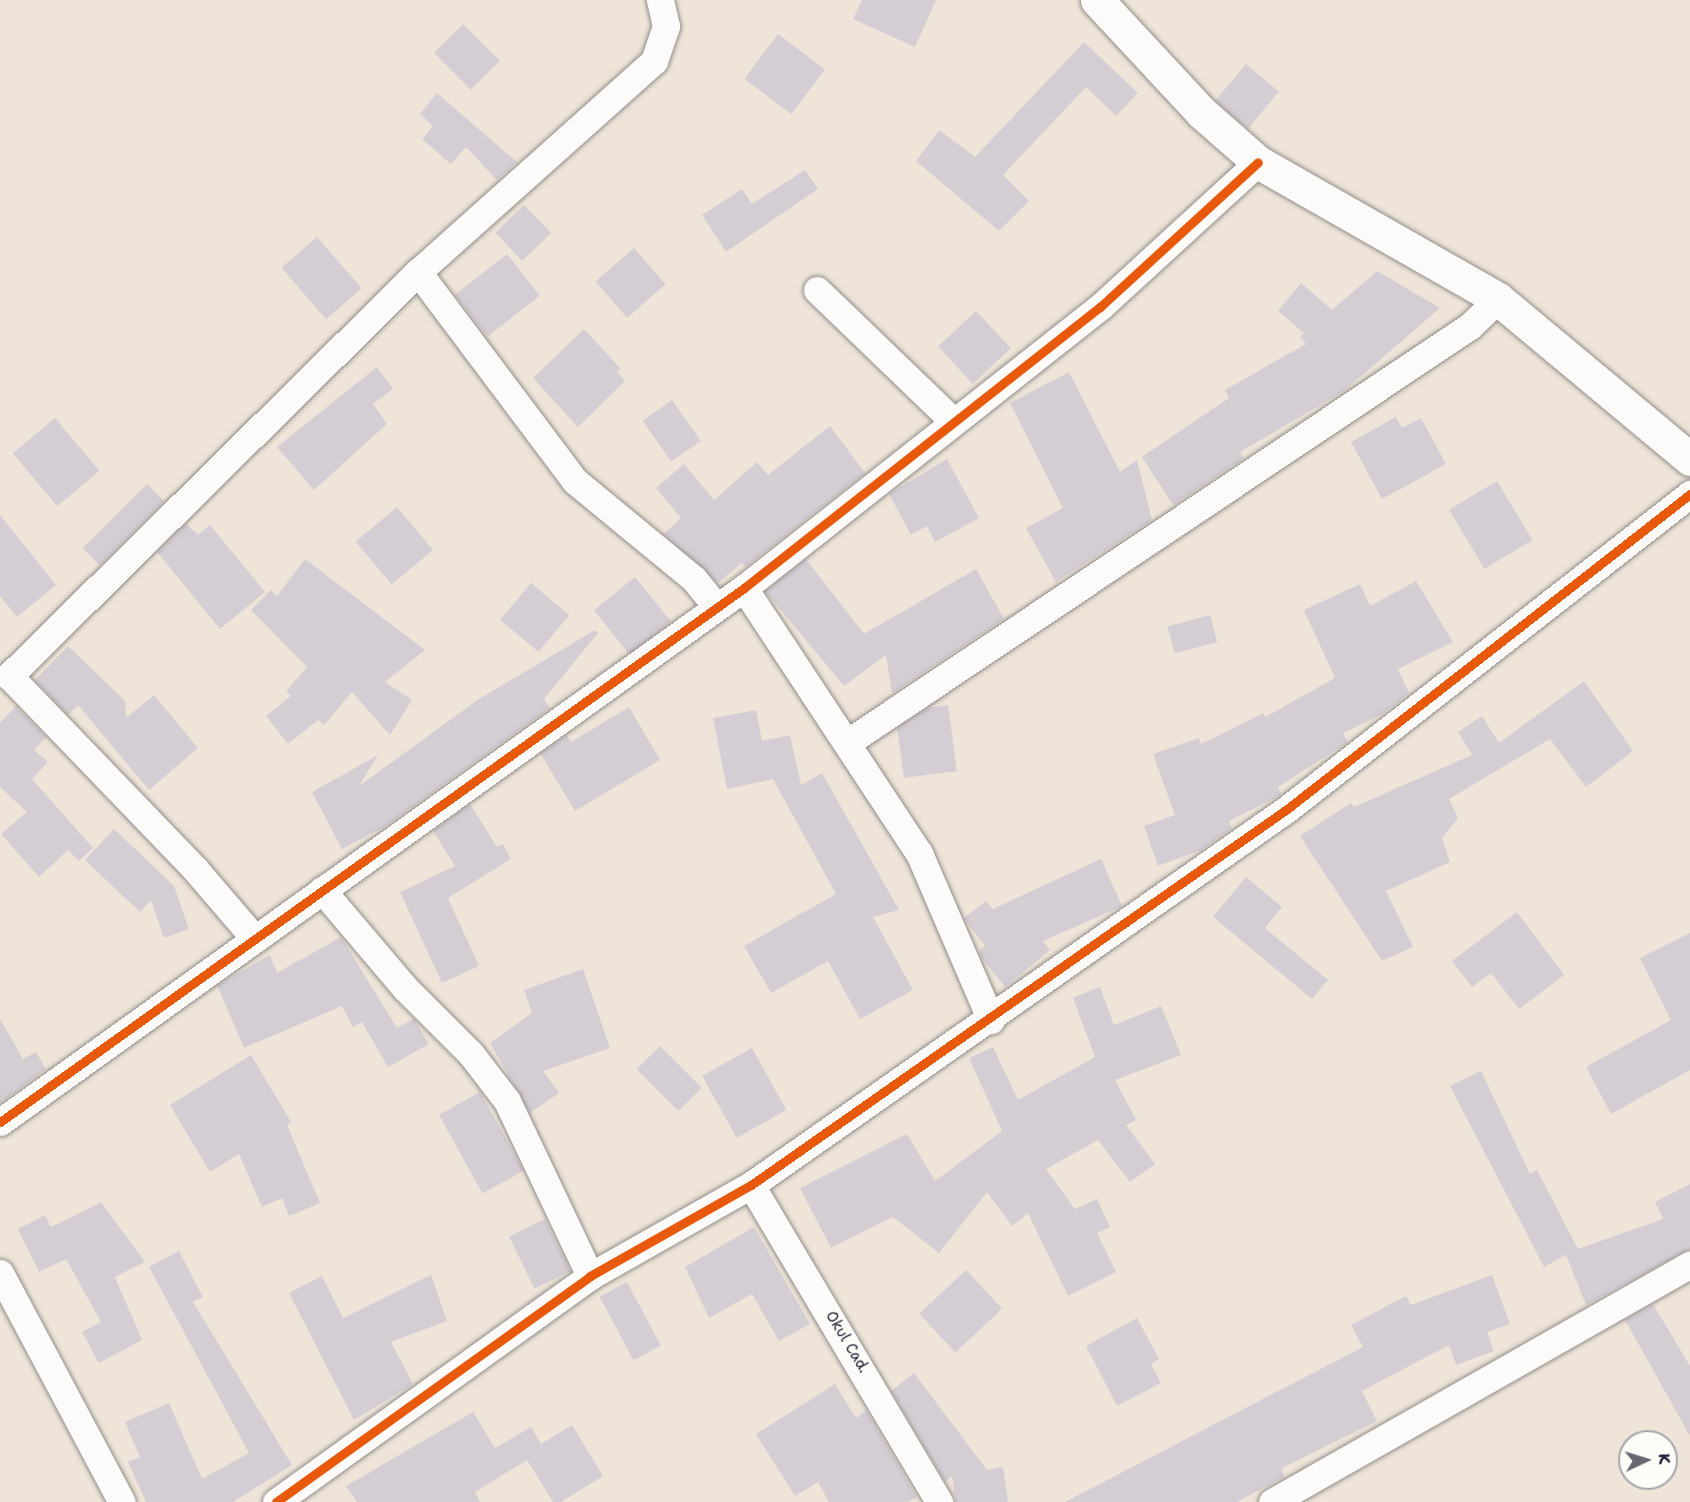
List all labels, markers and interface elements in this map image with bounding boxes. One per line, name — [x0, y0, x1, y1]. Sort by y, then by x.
street label: Okul Cad. — [822, 1308, 872, 1376]
north arrow — [1618, 1430, 1678, 1490]
text: K — [1654, 1453, 1675, 1465]

